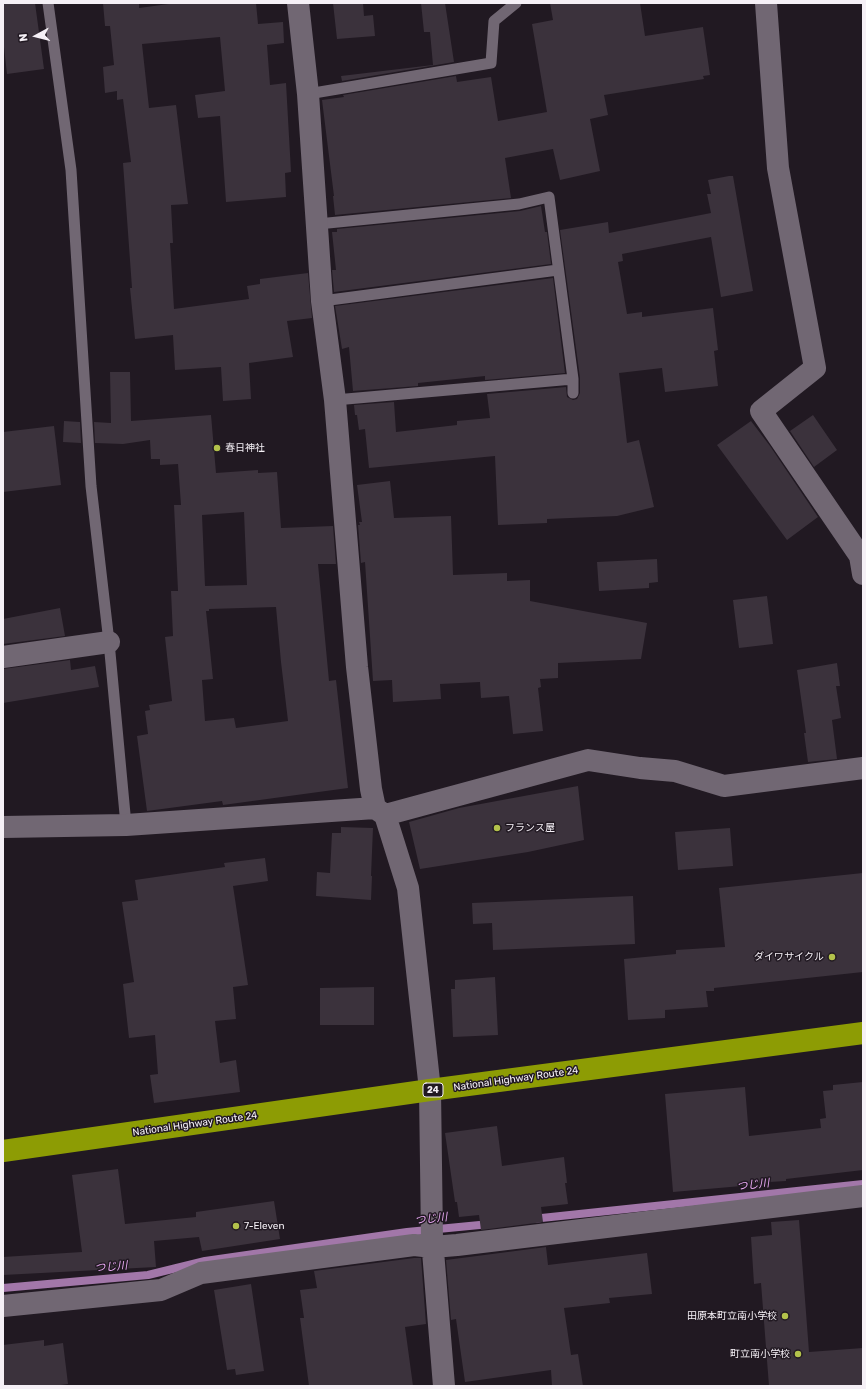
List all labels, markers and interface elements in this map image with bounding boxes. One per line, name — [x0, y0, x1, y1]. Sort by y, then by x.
north arrow — [16, 16, 56, 56]
text: N — [17, 33, 31, 42]
place label: 春日神社 — [225, 442, 265, 454]
marker: 春日神社 — [212, 443, 222, 453]
place label: フランス屋 — [505, 822, 555, 834]
marker: フランス屋 — [492, 823, 502, 833]
place label: ダイワサイクル — [754, 951, 824, 963]
marker: ダイワサイクル — [827, 952, 837, 962]
street label: National Highway Route 24 — [453, 1064, 579, 1094]
road number: 24 — [423, 1083, 443, 1097]
street label: National Highway Route 24 — [132, 1109, 258, 1139]
water label: つじ川 — [736, 1177, 770, 1193]
water label: つじ川 — [414, 1211, 448, 1227]
place label: 7-Eleven — [244, 1220, 284, 1232]
marker: 7-Eleven — [231, 1221, 241, 1231]
water label: つじ川 — [94, 1259, 128, 1275]
place label: 田原本町立南小学校 — [687, 1310, 777, 1322]
marker: 田原本町立南小学校 — [780, 1311, 790, 1321]
place label: 町立南小学校 — [730, 1348, 790, 1360]
marker: 町立南小学校 — [793, 1349, 803, 1359]

